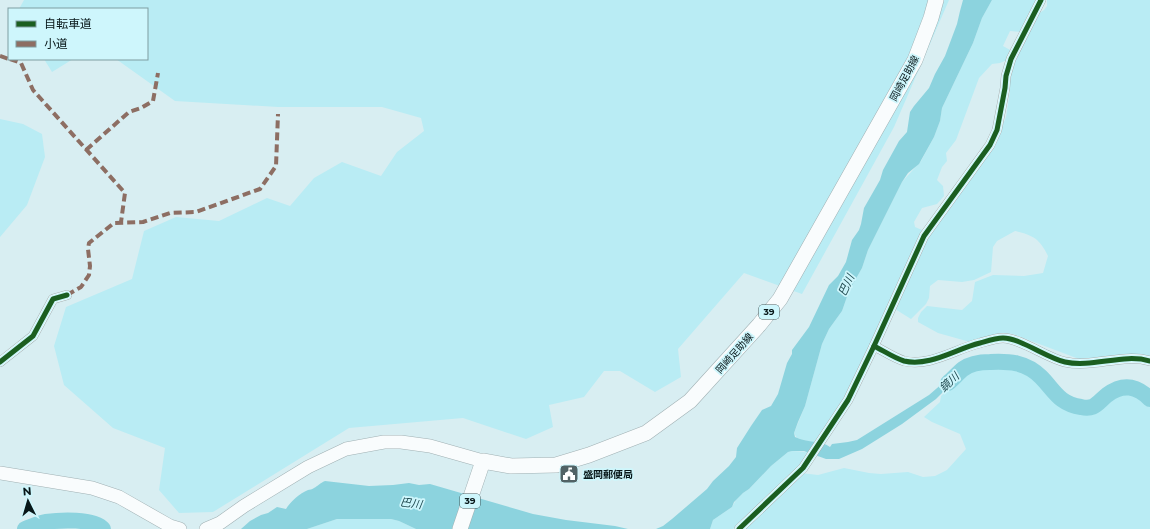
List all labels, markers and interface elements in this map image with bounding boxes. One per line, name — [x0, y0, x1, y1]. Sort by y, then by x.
legend — [8, 8, 148, 60]
text: 自転車道 — [44, 16, 92, 31]
text: 小道 — [44, 36, 68, 51]
street label: 岡崎足助線 — [887, 53, 922, 103]
water label: 巴川 — [835, 271, 857, 298]
road number: 39 — [759, 305, 779, 319]
street label: 岡崎足助線 — [713, 330, 756, 376]
water label: 鏡川 — [936, 369, 963, 395]
public building icon: 盛岡郵便局 — [558, 463, 580, 485]
place label: 盛岡郵便局 — [583, 468, 633, 481]
north arrow — [8, 481, 48, 521]
text: N — [22, 484, 32, 498]
road number: 39 — [460, 494, 480, 508]
water label: 巴川 — [399, 495, 424, 512]

